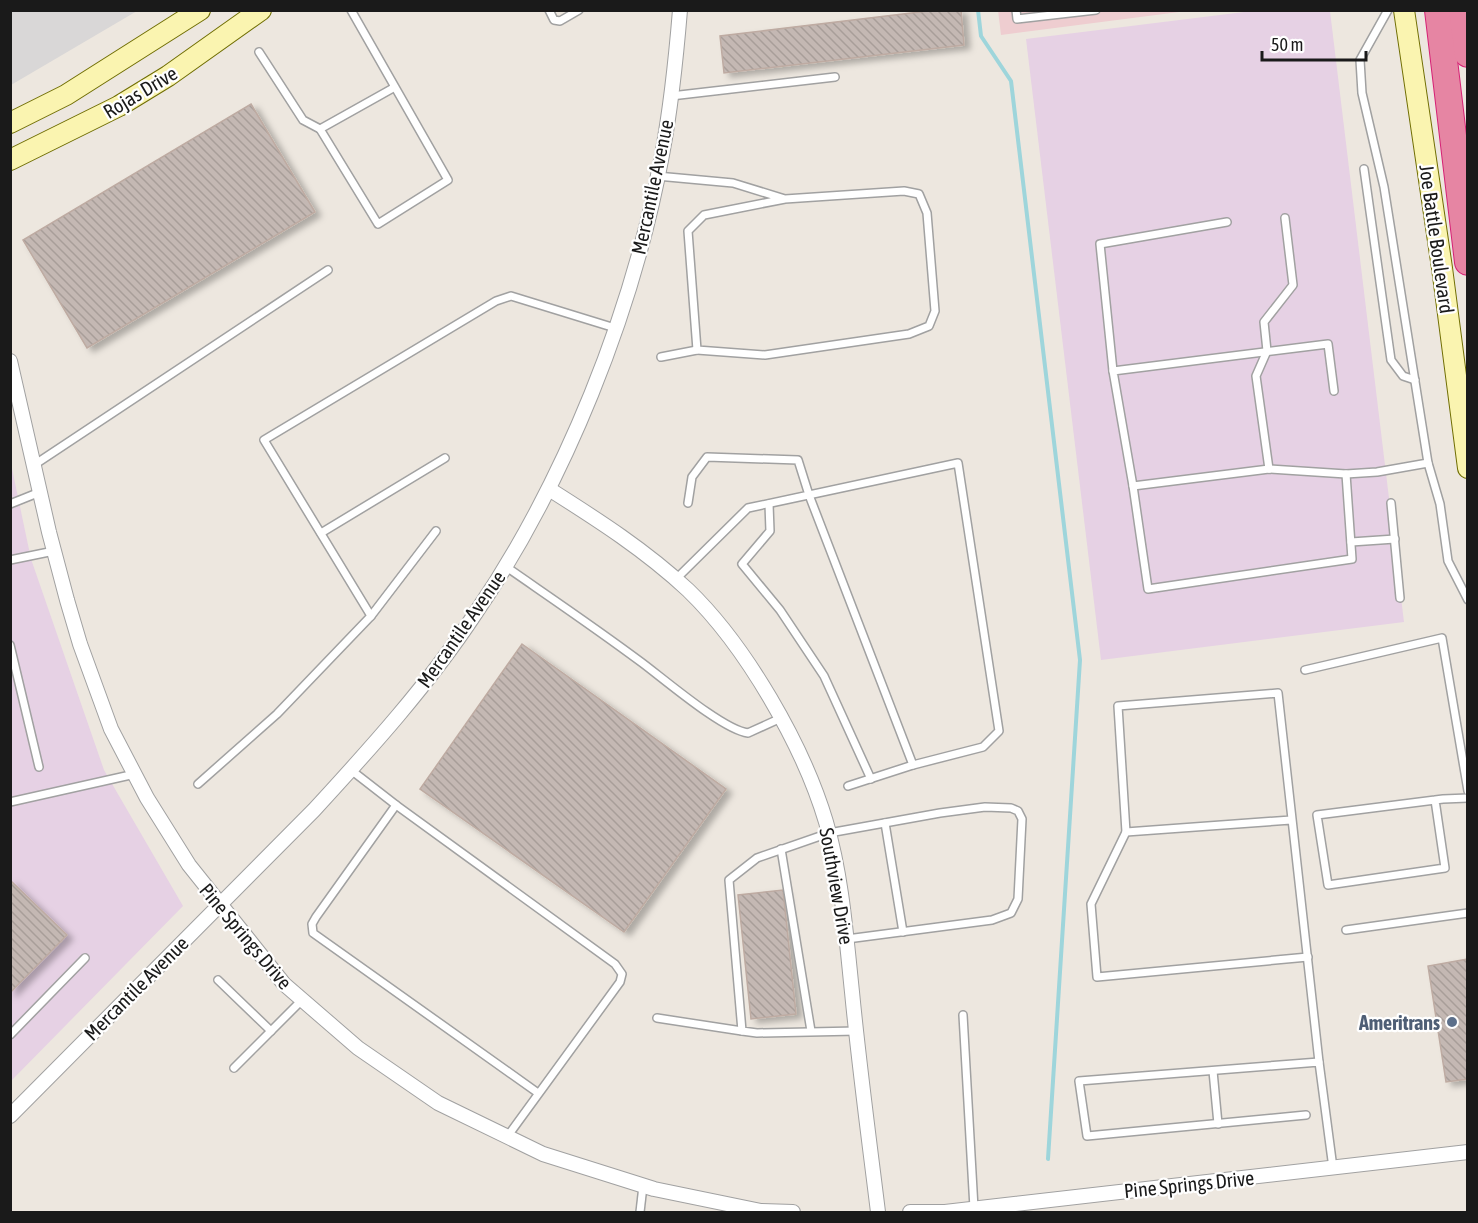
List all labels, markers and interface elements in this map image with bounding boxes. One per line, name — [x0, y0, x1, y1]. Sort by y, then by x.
scale bar — [1262, 24, 1366, 62]
text: 50 m — [1271, 34, 1303, 55]
street label: Rojas Drive — [99, 61, 181, 123]
street label: Mercantile Avenue — [626, 117, 678, 257]
street label: Joe Battle Boulevard — [1415, 163, 1459, 315]
street label: Mercantile Avenue — [412, 566, 510, 692]
street label: Southview Drive — [815, 826, 859, 946]
street label: Pine Springs Drive — [195, 878, 297, 994]
street label: Mercantile Avenue — [79, 931, 193, 1045]
place label: Ameritrans — [1358, 1011, 1440, 1034]
marker: Ameritrans — [1445, 1015, 1459, 1029]
street label: Pine Springs Drive — [1123, 1166, 1255, 1202]

